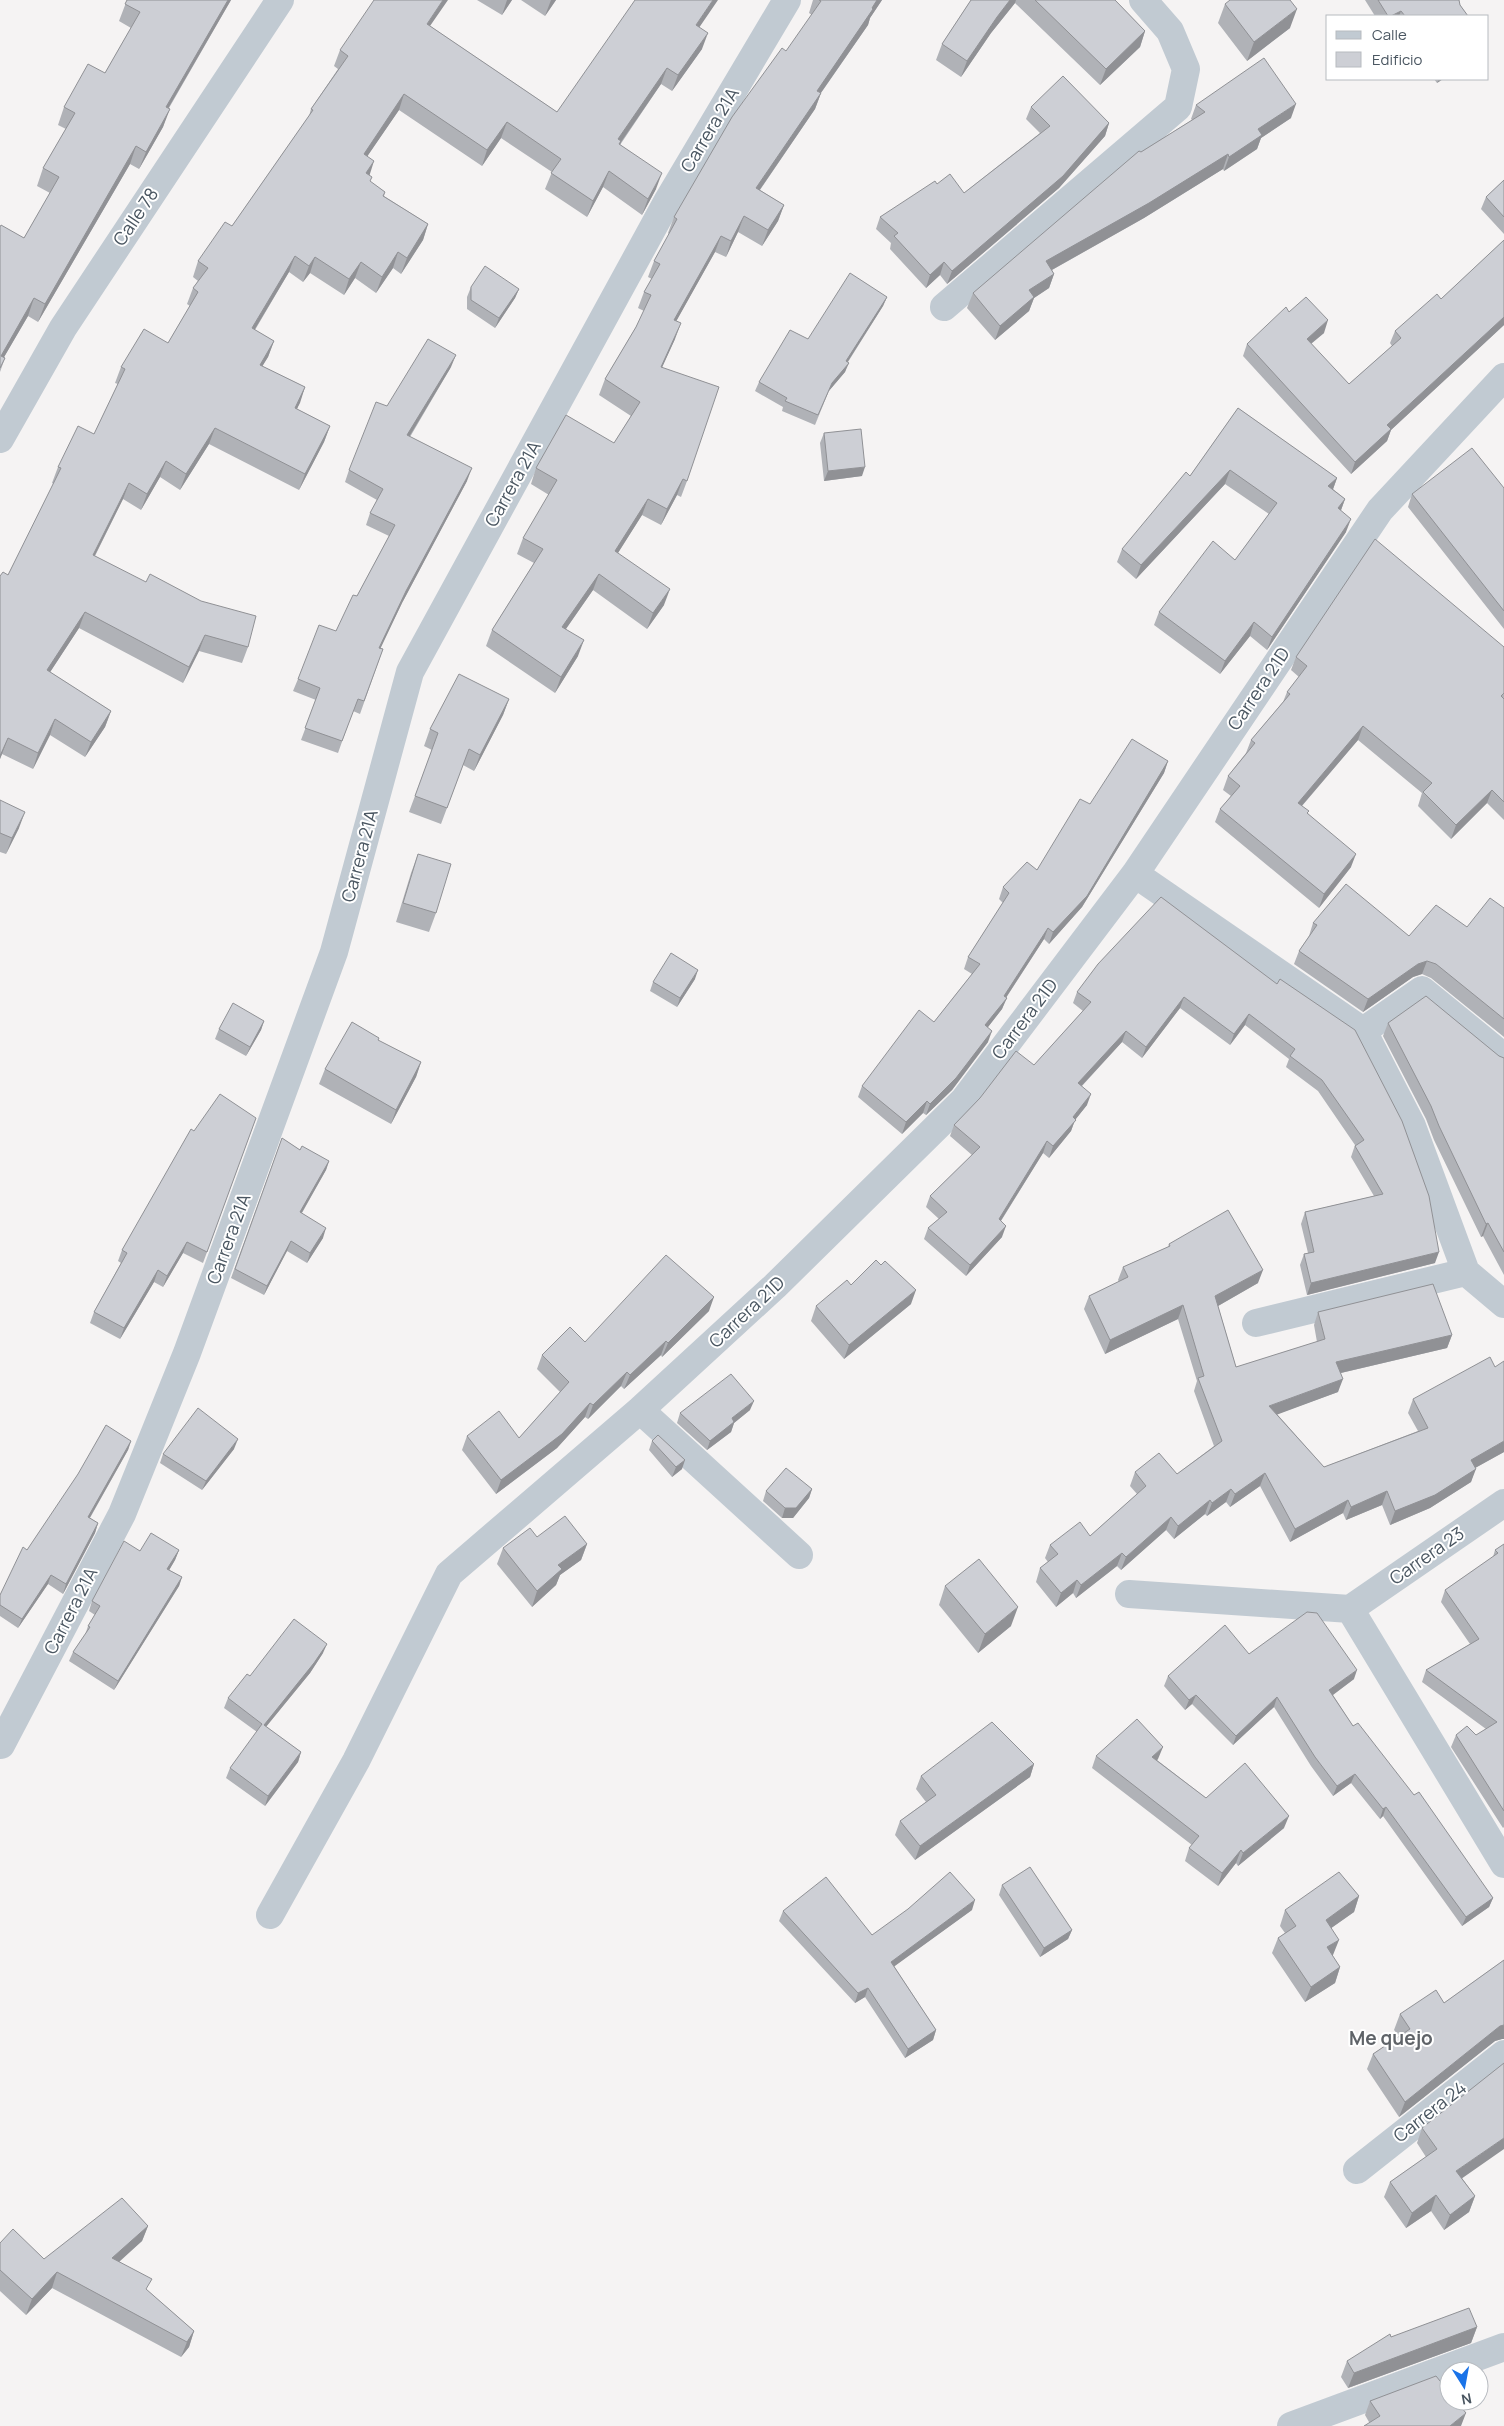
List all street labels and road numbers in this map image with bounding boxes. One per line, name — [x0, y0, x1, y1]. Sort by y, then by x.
street label: Carrera 21A — [674, 82, 744, 176]
street label: Calle 78 — [107, 183, 163, 250]
street label: Carrera 21A — [479, 436, 546, 531]
street label: Carrera 21D — [1222, 642, 1295, 735]
street label: Carrera 21A — [335, 806, 383, 905]
street label: Carrera 21D — [986, 973, 1062, 1064]
street label: Carrera 21A — [201, 1190, 256, 1287]
street label: Carrera 21D — [703, 1270, 789, 1353]
street label: Carrera 23 — [1384, 1521, 1469, 1590]
street label: Carrera 21A — [38, 1562, 103, 1658]
street label: Carrera 24 — [1388, 2075, 1471, 2147]

